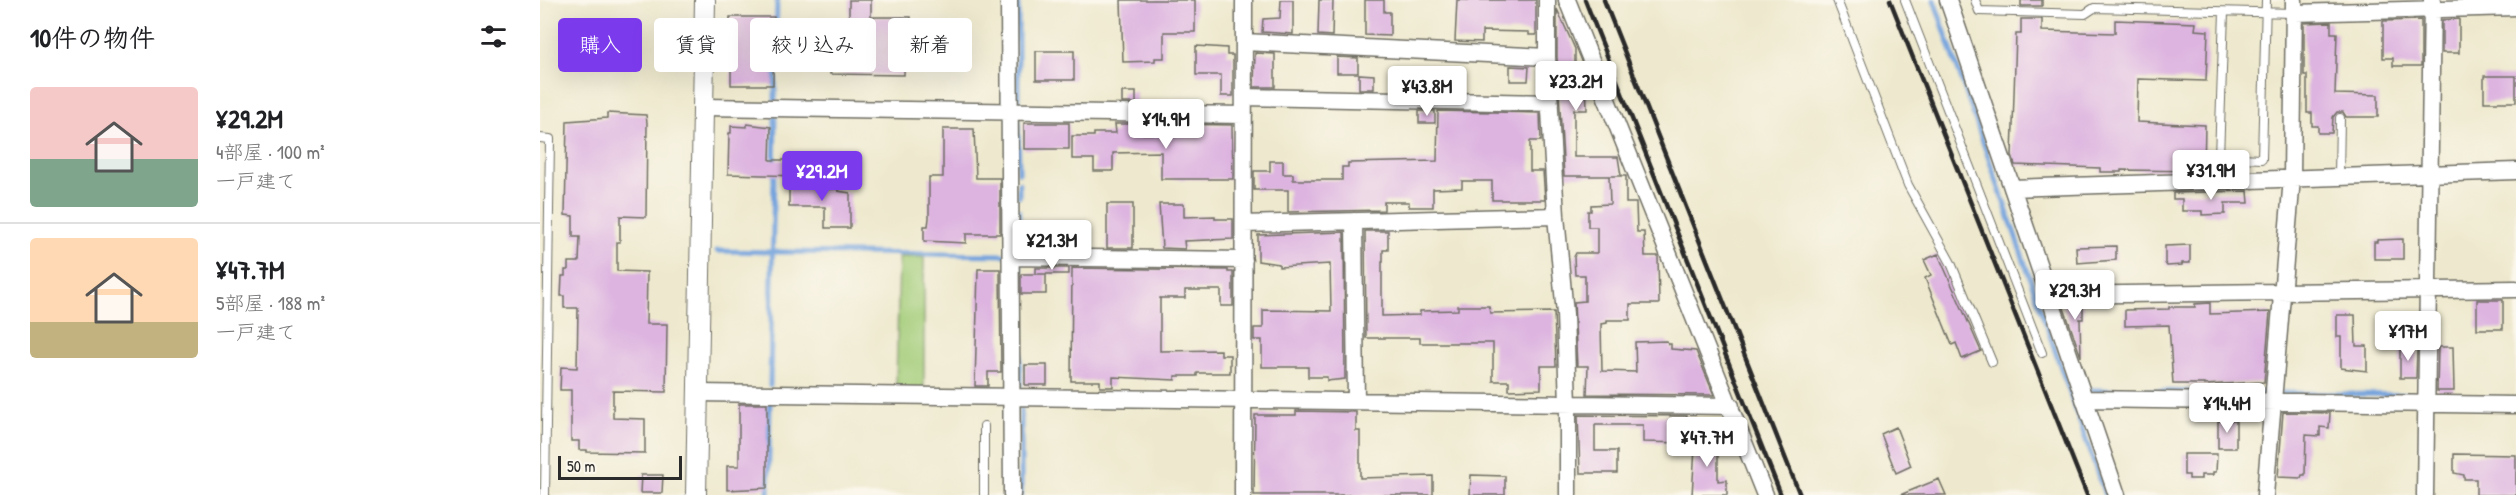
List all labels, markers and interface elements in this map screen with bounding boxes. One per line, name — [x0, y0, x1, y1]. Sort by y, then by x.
chip: 購入 — [558, 18, 642, 72]
chip: 賃貸 — [654, 18, 738, 72]
chip: 絞り込み — [750, 18, 876, 72]
chip: 新着 — [888, 18, 972, 72]
text: 10件の物件 — [30, 20, 155, 55]
icon: filters — [477, 20, 510, 53]
pin: ¥23.2M — [1527, 61, 1625, 112]
pin: ¥43.8M — [1378, 66, 1476, 117]
text: ¥23.2M — [1549, 67, 1603, 94]
text: ¥43.8M — [1402, 72, 1452, 99]
pin: ¥14.9M — [1117, 99, 1215, 150]
text: ¥29.2M — [216, 101, 283, 136]
text: ¥14.9M — [1142, 105, 1190, 132]
icon: home — [78, 111, 150, 183]
text: 4部屋 · 100 m² — [216, 138, 325, 165]
pin: ¥31.9M — [2162, 150, 2260, 201]
pin: ¥29.2M — [773, 151, 871, 202]
text: ¥31.9M — [2186, 156, 2236, 183]
text: ¥29.2M — [796, 157, 848, 184]
text: 一戸建て — [216, 167, 296, 194]
pin: ¥21.3M — [1003, 220, 1101, 271]
text: ¥21.3M — [1026, 226, 1078, 253]
text: ¥47.7M — [216, 252, 285, 287]
icon: home — [78, 262, 150, 334]
pin: ¥29.3M — [2026, 270, 2124, 321]
text: ¥29.3M — [2049, 276, 2101, 303]
text: 5部屋 · 188 m² — [216, 289, 325, 316]
pin: ¥17M — [2372, 311, 2444, 362]
text: ¥17M — [2389, 317, 2427, 344]
text: 一戸建て — [216, 318, 296, 345]
pin: ¥14.4M — [2178, 383, 2276, 434]
text: ¥14.4M — [2203, 389, 2251, 416]
pin: ¥47.7M — [1658, 417, 1756, 468]
text: ¥47.7M — [1681, 423, 1733, 450]
scale bar — [558, 453, 682, 480]
text: 50 m — [567, 455, 596, 477]

